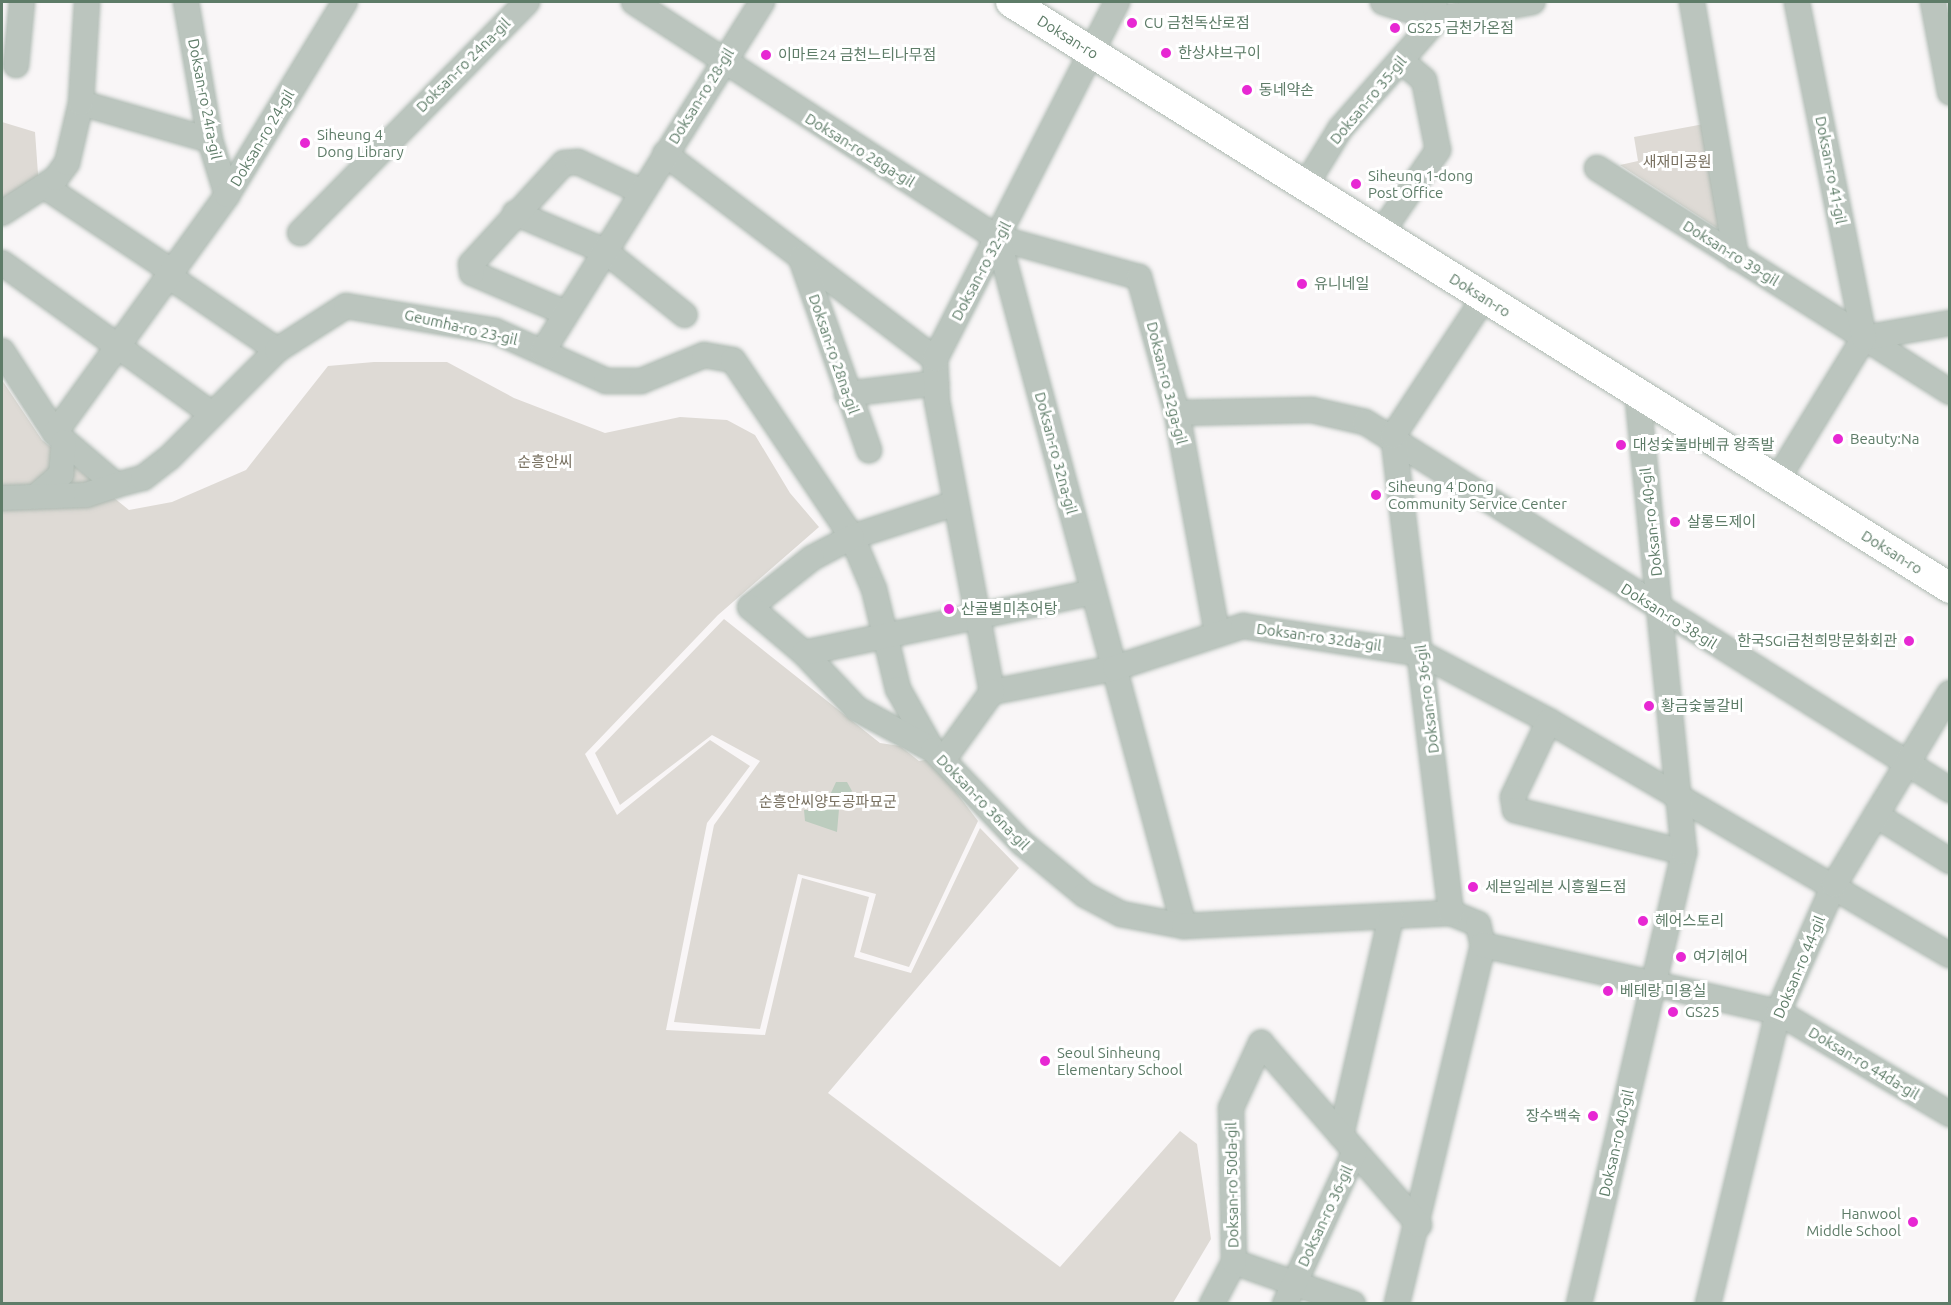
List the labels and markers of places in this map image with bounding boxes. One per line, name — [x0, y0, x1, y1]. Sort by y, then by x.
place label: CU 금천독산로점 — [1144, 14, 1250, 32]
marker: CU 금천독산로점 — [1125, 16, 1139, 30]
place label: GS25 금천가온점 — [1407, 19, 1514, 37]
marker: GS25 금천가온점 — [1388, 21, 1402, 35]
place label: 한상샤브구이 — [1178, 44, 1261, 62]
place label: 이마트24 금천느티나무점 — [778, 46, 936, 64]
marker: 한상샤브구이 — [1159, 46, 1173, 60]
marker: 이마트24 금천느티나무점 — [759, 48, 773, 62]
place label: 동네약손 — [1259, 81, 1314, 99]
marker: 동네약손 — [1240, 83, 1254, 97]
place label: Siheung 4 Dong Library — [317, 125, 404, 160]
marker: Siheung 4 Dong Library — [298, 136, 312, 150]
place label: Siheung 1-dong Post Office — [1368, 166, 1473, 201]
marker: Siheung 1-dong Post Office — [1349, 177, 1363, 191]
place label: 유니네일 — [1314, 275, 1369, 293]
marker: 유니네일 — [1295, 277, 1309, 291]
place label: Beauty:Na — [1850, 430, 1919, 448]
marker: Beauty:Na — [1831, 432, 1845, 446]
place label: 대성숯불바베큐 왕족발 — [1633, 436, 1774, 454]
marker: 대성숯불바베큐 왕족발 — [1614, 438, 1628, 452]
place label: Siheung 4 Dong Community Service Center — [1388, 477, 1567, 512]
marker: Siheung 4 Dong Community Service Center — [1369, 488, 1383, 502]
place label: 살롱드제이 — [1687, 513, 1756, 531]
marker: 살롱드제이 — [1668, 515, 1682, 529]
place label: 산골별미추어탕 — [961, 600, 1058, 618]
marker: 산골별미추어탕 — [942, 602, 956, 616]
place label: 한국SGI금천희망문화회관 — [1737, 632, 1897, 650]
marker: 한국SGI금천희망문화회관 — [1902, 634, 1916, 648]
place label: 황금숯불갈비 — [1661, 697, 1744, 715]
marker: 황금숯불갈비 — [1642, 699, 1656, 713]
place label: 세븐일레븐 시흥월드점 — [1485, 878, 1626, 896]
marker: 세븐일레븐 시흥월드점 — [1466, 880, 1480, 894]
place label: 헤어스토리 — [1655, 912, 1724, 930]
marker: 헤어스토리 — [1636, 914, 1650, 928]
place label: 여기헤어 — [1693, 948, 1748, 966]
marker: 여기헤어 — [1674, 950, 1688, 964]
place label: 베테랑 미용실 — [1620, 982, 1706, 1000]
marker: 베테랑 미용실 — [1601, 984, 1615, 998]
place label: GS25 — [1685, 1003, 1720, 1021]
marker: GS25 — [1666, 1005, 1680, 1019]
place label: Seoul Sinheung Elementary School — [1057, 1043, 1183, 1078]
marker: Seoul Sinheung Elementary School — [1038, 1054, 1052, 1068]
place label: 장수백숙 — [1526, 1107, 1581, 1125]
marker: 장수백숙 — [1586, 1109, 1600, 1123]
place label: Hanwool Middle School — [1806, 1204, 1901, 1239]
marker: Hanwool Middle School — [1906, 1215, 1920, 1229]

